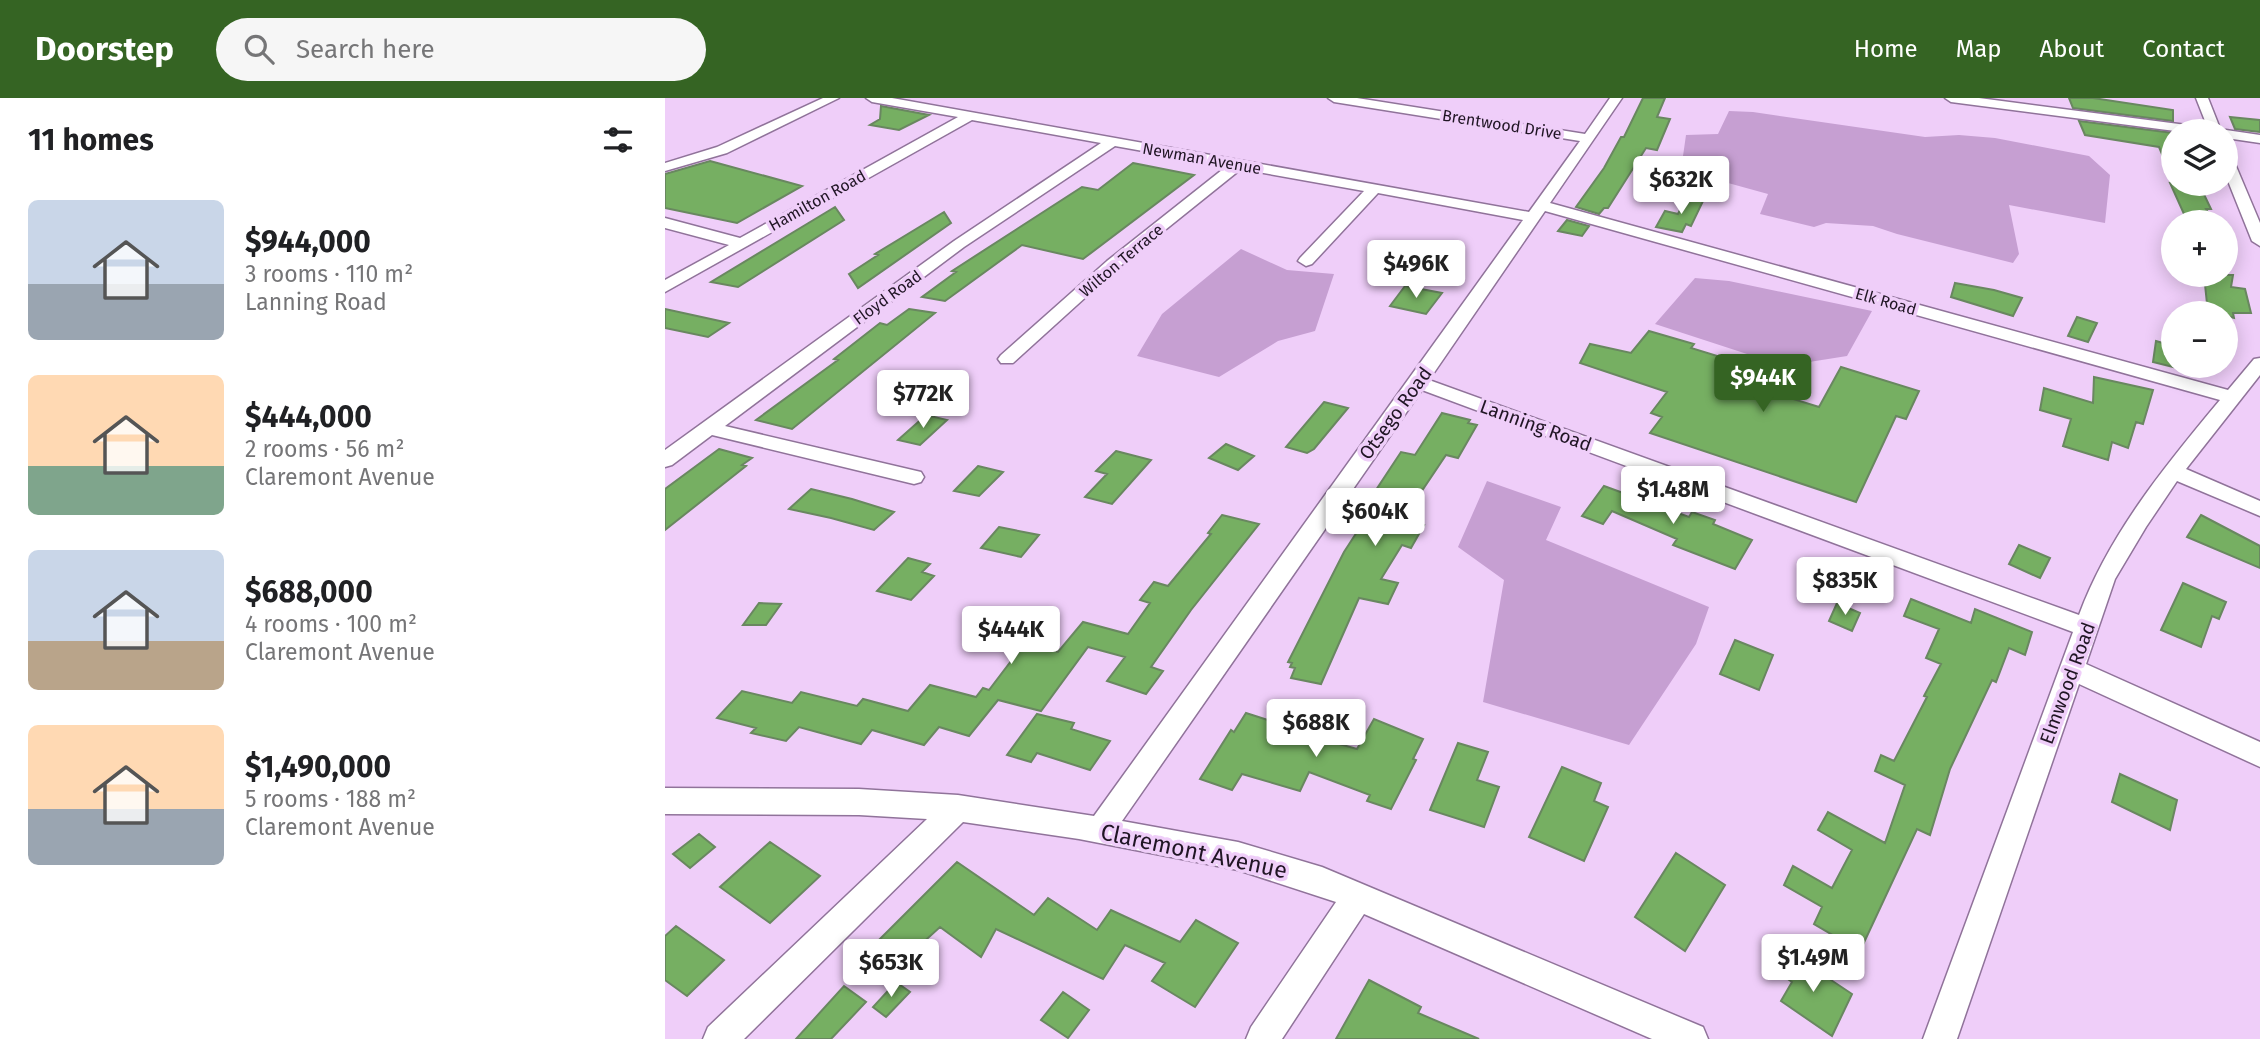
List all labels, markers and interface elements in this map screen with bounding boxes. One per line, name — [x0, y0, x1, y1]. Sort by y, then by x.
search box — [216, 18, 706, 81]
text: Doorstep — [35, 29, 174, 69]
icon: search — [240, 30, 278, 68]
text: Search here — [296, 34, 435, 65]
text: Home — [1854, 35, 1918, 63]
text: Map — [1956, 35, 2002, 63]
text: About — [2040, 35, 2104, 63]
text: Contact — [2142, 35, 2225, 63]
street label: Brentwood Drive — [1441, 106, 1563, 143]
map controls — [2161, 119, 2238, 378]
button: layers — [2161, 119, 2238, 196]
icon: filters — [599, 121, 637, 159]
text: 11 homes — [28, 122, 154, 158]
street label: Newman Avenue — [1141, 139, 1263, 178]
pin: $632K — [1632, 156, 1730, 216]
text: $632K — [1649, 165, 1713, 193]
street label: Hamilton Road — [765, 166, 869, 235]
button: + — [2161, 210, 2238, 287]
street label: Wilton Terrace — [1076, 220, 1167, 301]
text: $944,000 — [245, 224, 371, 260]
icon: home — [84, 228, 168, 312]
pin: $496K — [1367, 240, 1465, 300]
text: $496K — [1383, 249, 1449, 277]
text: 3 rooms · 110 m² — [245, 260, 413, 288]
street label: Floyd Road — [849, 266, 925, 329]
street label: Elk Road — [1853, 284, 1919, 319]
text: Lanning Road — [245, 288, 387, 316]
button: − — [2161, 301, 2238, 378]
pin: $944K — [1714, 354, 1812, 414]
street label: Otsego Road — [1354, 363, 1437, 464]
text: $944K — [1730, 363, 1796, 391]
pin: $772K — [874, 370, 972, 430]
text: $772K — [893, 379, 953, 407]
street label: Lanning Road — [1477, 395, 1595, 456]
text: $444,000 — [245, 399, 372, 435]
icon: home — [84, 403, 168, 487]
text: 2 rooms · 56 m² — [245, 435, 404, 463]
text: Claremont Avenue — [245, 463, 435, 491]
pin: $1.48M — [1616, 466, 1730, 526]
text: $1.48M — [1637, 475, 1709, 503]
pin: $604K — [1326, 489, 1424, 548]
text: $604K — [1342, 497, 1408, 525]
pin: $835K — [1796, 558, 1894, 617]
text: $835K — [1813, 566, 1877, 594]
text: $688,000 — [245, 574, 373, 610]
icon: home — [84, 578, 168, 662]
pin: $444K — [962, 606, 1060, 666]
text: 4 rooms · 100 m² — [245, 610, 417, 638]
text: $444K — [978, 615, 1044, 643]
street label: Elmwood Road — [2035, 619, 2100, 747]
text: Claremont Avenue — [245, 638, 435, 666]
pin: $688K — [1267, 700, 1365, 759]
text: $688K — [1283, 708, 1349, 736]
text: $1,490,000 — [245, 749, 391, 785]
icon: home — [84, 753, 168, 837]
text: 5 rooms · 188 m² — [245, 785, 416, 813]
text: Claremont Avenue — [245, 813, 435, 841]
street label: Claremont Avenue — [1098, 818, 1290, 884]
pin: $1.49M — [1756, 934, 1870, 994]
pin: $653K — [842, 940, 940, 999]
text: $1.49M — [1778, 943, 1848, 971]
text: $653K — [859, 948, 923, 976]

